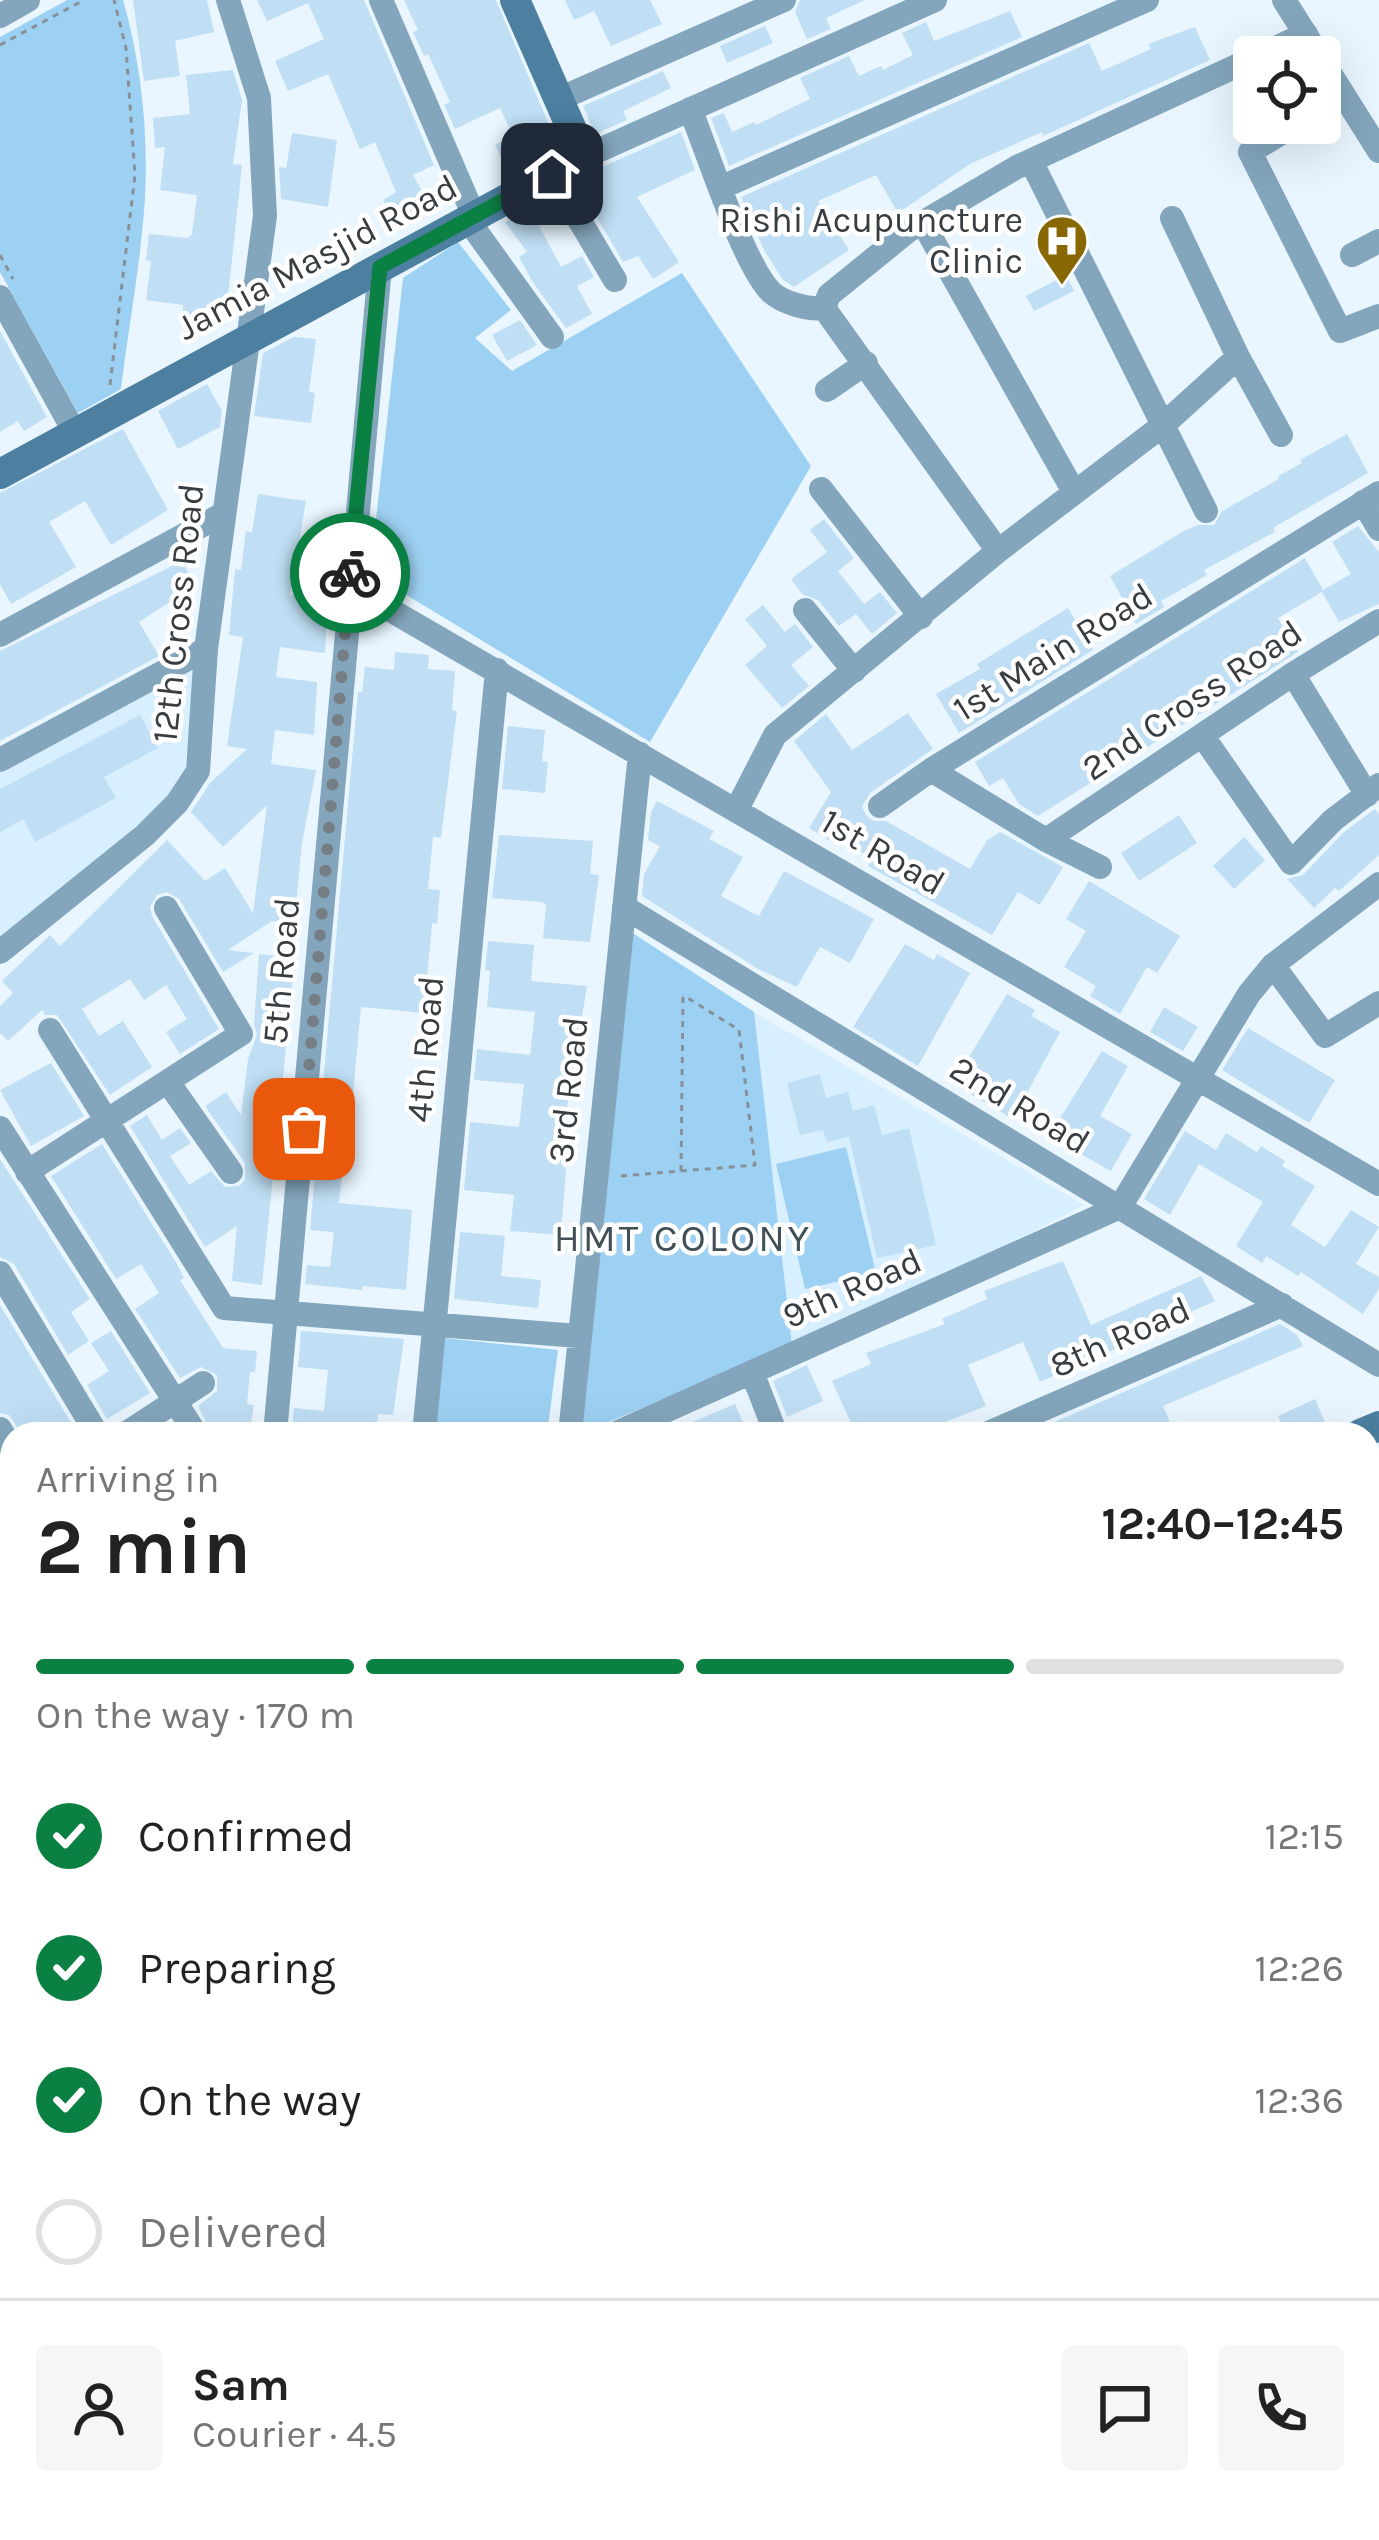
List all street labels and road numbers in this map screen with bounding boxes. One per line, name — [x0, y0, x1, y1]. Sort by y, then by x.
street label: Jamia Masjid Road — [170, 165, 464, 349]
street label: 12th Cross Road — [143, 481, 213, 745]
street label: 1st Main Road — [946, 574, 1160, 730]
street label: 2nd Cross Road — [1074, 611, 1310, 789]
street label: 1st Road — [814, 800, 952, 904]
street label: 5th Road — [254, 896, 308, 1046]
street label: 4th Road — [398, 974, 452, 1124]
street label: 3rd Road — [539, 1015, 597, 1165]
street label: 2nd Road — [943, 1047, 1097, 1163]
street label: 9th Road — [776, 1239, 928, 1337]
street label: 8th Road — [1043, 1288, 1197, 1386]

